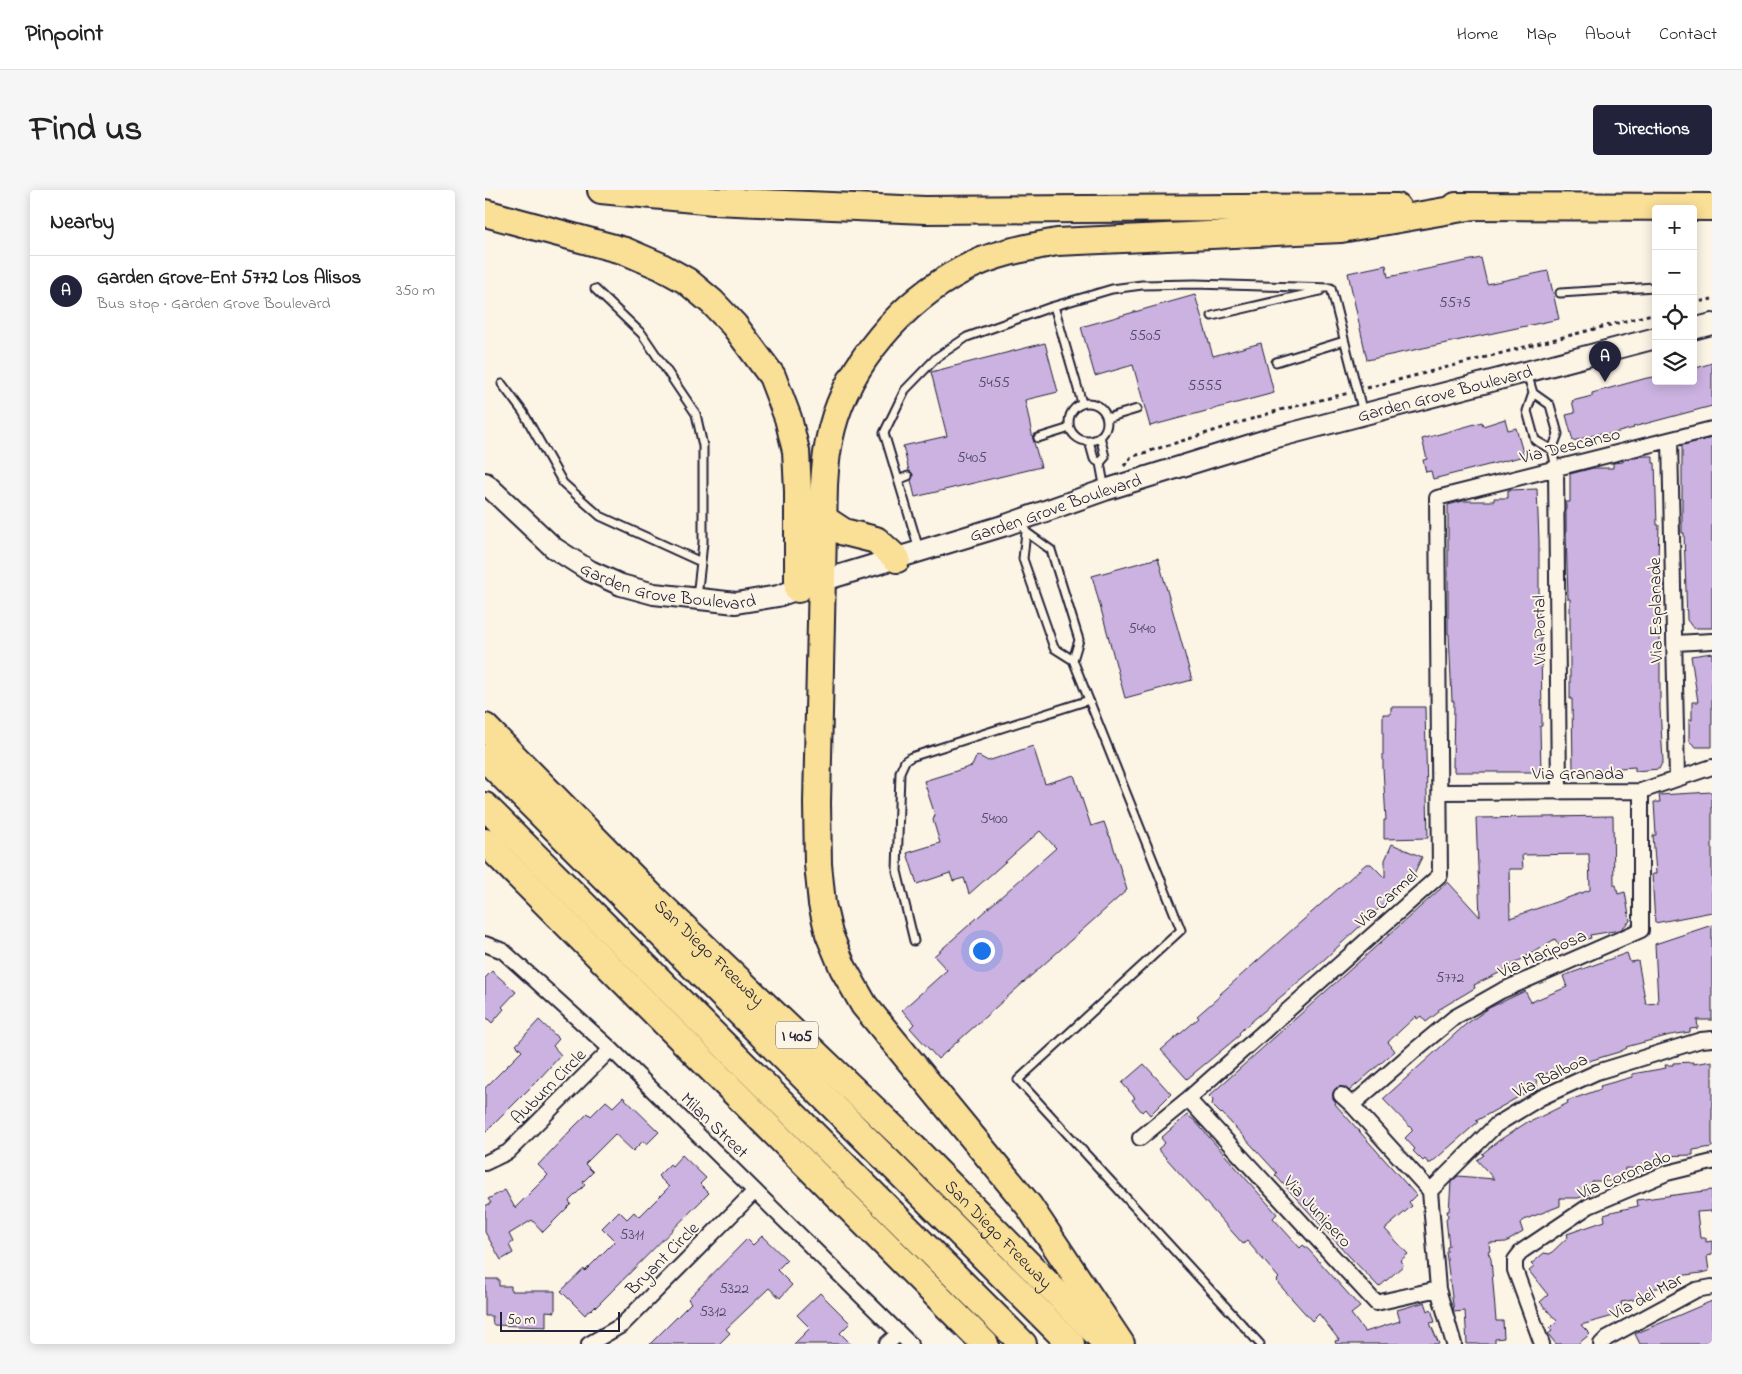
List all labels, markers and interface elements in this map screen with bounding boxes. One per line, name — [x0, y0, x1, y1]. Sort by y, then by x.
text: Pinpoint — [25, 17, 103, 52]
text: Home — [1457, 22, 1498, 48]
text: Map — [1526, 22, 1557, 48]
text: About — [1585, 22, 1631, 48]
text: Contact — [1659, 22, 1717, 48]
text: Find us — [30, 105, 142, 156]
button: Directions — [1593, 105, 1712, 155]
map controls — [1652, 205, 1697, 385]
button: + — [1652, 205, 1697, 250]
text: Nearby — [50, 208, 114, 238]
button: − — [1652, 250, 1697, 295]
text: Garden Grove-Ent 5772 Los Alisos — [97, 265, 361, 292]
text: A — [61, 279, 71, 303]
text: 350 m — [396, 279, 435, 303]
text: Bus stop · Garden Grove Boulevard — [97, 292, 331, 316]
house number: 5575 — [1439, 292, 1471, 314]
button: locate — [1652, 295, 1697, 340]
house number: 5505 — [1129, 325, 1162, 347]
button: layers — [1652, 340, 1697, 385]
pin: A — [1589, 341, 1621, 382]
street label: Garden Grove Boulevard — [1355, 360, 1536, 430]
house number: 5455 — [978, 372, 1010, 394]
house number: 5555 — [1188, 375, 1223, 397]
street label: Via Descanso — [1517, 422, 1623, 472]
house number: 5405 — [957, 447, 987, 469]
street label: Garden Grove Boulevard — [967, 468, 1145, 550]
street label: Via Esplanade — [1643, 556, 1671, 664]
street label: Garden Grove Boulevard — [574, 557, 758, 618]
street label: Via Portal — [1527, 595, 1555, 666]
house number: 5440 — [1128, 618, 1156, 640]
street label: Via Granada — [1531, 762, 1624, 788]
house number: 5400 — [980, 808, 1008, 830]
street label: Via Carmel — [1349, 864, 1425, 936]
street label: San Diego Freeway — [647, 894, 769, 1013]
street label: Via Mariposa — [1494, 924, 1591, 986]
your location — [969, 938, 995, 964]
house number: 5772 — [1436, 967, 1465, 989]
road number: I 405 — [776, 1022, 818, 1048]
street label: Auburn Circle — [506, 1043, 594, 1131]
street label: Via Balboa — [1508, 1048, 1593, 1107]
street label: Milan Street — [674, 1087, 753, 1166]
street label: Via Coronado — [1573, 1145, 1675, 1208]
street label: Via Junipero — [1275, 1170, 1357, 1254]
street label: San Diego Freeway — [937, 1175, 1057, 1296]
street label: Bryant Circle — [620, 1216, 707, 1303]
house number: 5311 — [620, 1224, 644, 1246]
street label: Via del Mar — [1605, 1268, 1688, 1328]
house number: 5322 — [719, 1278, 749, 1300]
house number: 5312 — [699, 1301, 727, 1323]
scale bar — [500, 1309, 620, 1332]
text: 50 m — [507, 1310, 535, 1331]

